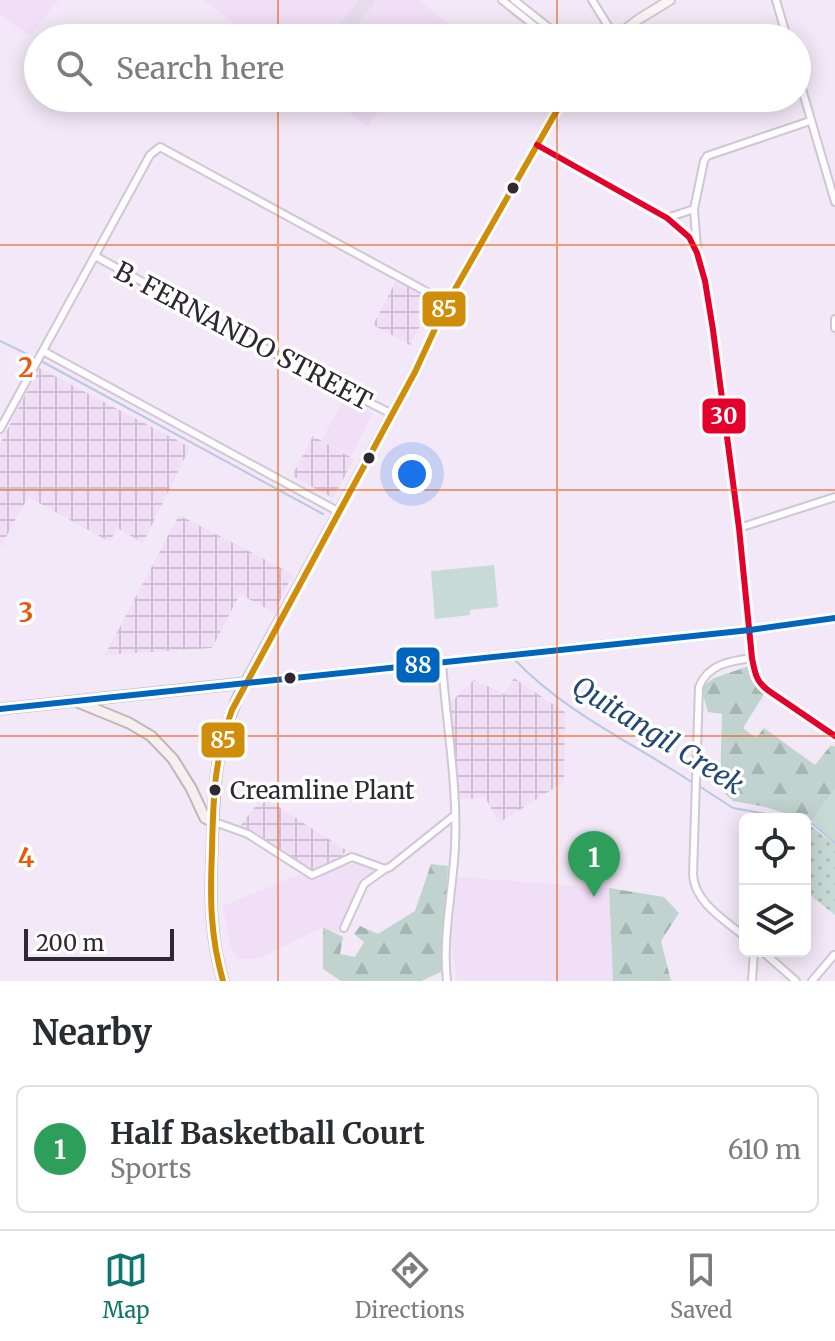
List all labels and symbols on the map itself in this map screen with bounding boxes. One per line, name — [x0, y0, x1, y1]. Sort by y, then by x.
unlabelled marker — [505, 180, 521, 196]
street label: B. FERNANDO STREET — [109, 254, 378, 417]
line badge: 85 — [421, 290, 467, 328]
text: 85 — [431, 295, 457, 323]
text: 2 — [18, 351, 34, 384]
line badge: 30 — [701, 397, 747, 435]
text: 30 — [711, 402, 737, 430]
unlabelled marker — [361, 450, 377, 466]
your location — [392, 454, 432, 494]
text: 3 — [19, 596, 33, 629]
line badge: 88 — [395, 646, 441, 684]
text: 88 — [404, 651, 432, 679]
water label: Quitangil Creek — [565, 668, 751, 802]
unlabelled marker — [282, 670, 298, 686]
line badge: 85 — [200, 721, 246, 759]
text: 85 — [210, 726, 236, 754]
place label: Creamline Plant — [230, 775, 415, 806]
marker: Creamline Plant — [207, 782, 223, 798]
pin: 1 — [568, 831, 620, 897]
text: 4 — [18, 841, 35, 874]
scale bar — [24, 925, 174, 961]

